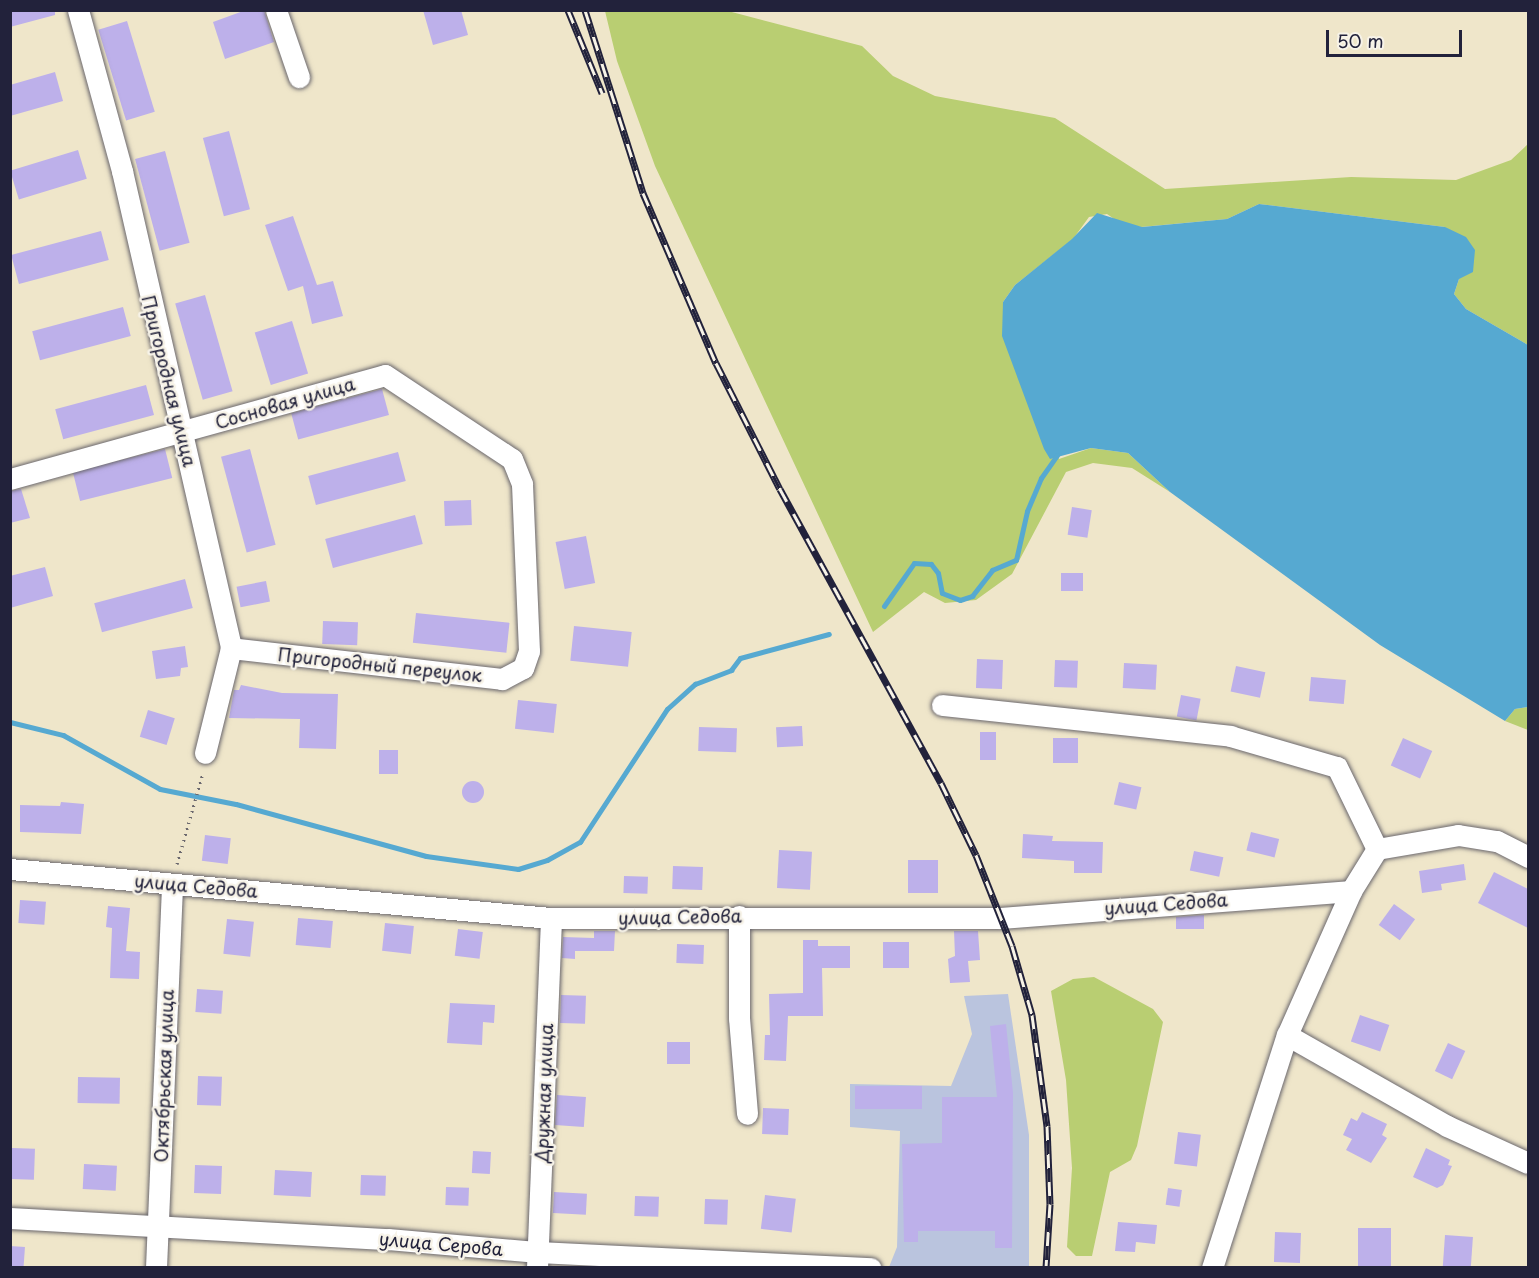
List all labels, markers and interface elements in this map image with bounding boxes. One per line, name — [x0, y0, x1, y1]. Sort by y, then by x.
scale bar — [1329, 18, 1466, 56]
text: 50 m — [1337, 27, 1384, 54]
street label: Пригородная улица — [137, 293, 201, 469]
street label: Сосновая улица — [212, 373, 358, 433]
street label: Пригородный переулок — [276, 643, 484, 687]
street label: улица Седова — [133, 870, 259, 902]
street label: улица Седова — [1103, 889, 1229, 919]
street label: улица Седова — [618, 905, 742, 929]
street label: Октябрьская улица — [150, 988, 178, 1164]
street label: Дружная улица — [531, 1022, 557, 1164]
street label: улица Серова — [378, 1228, 504, 1260]

